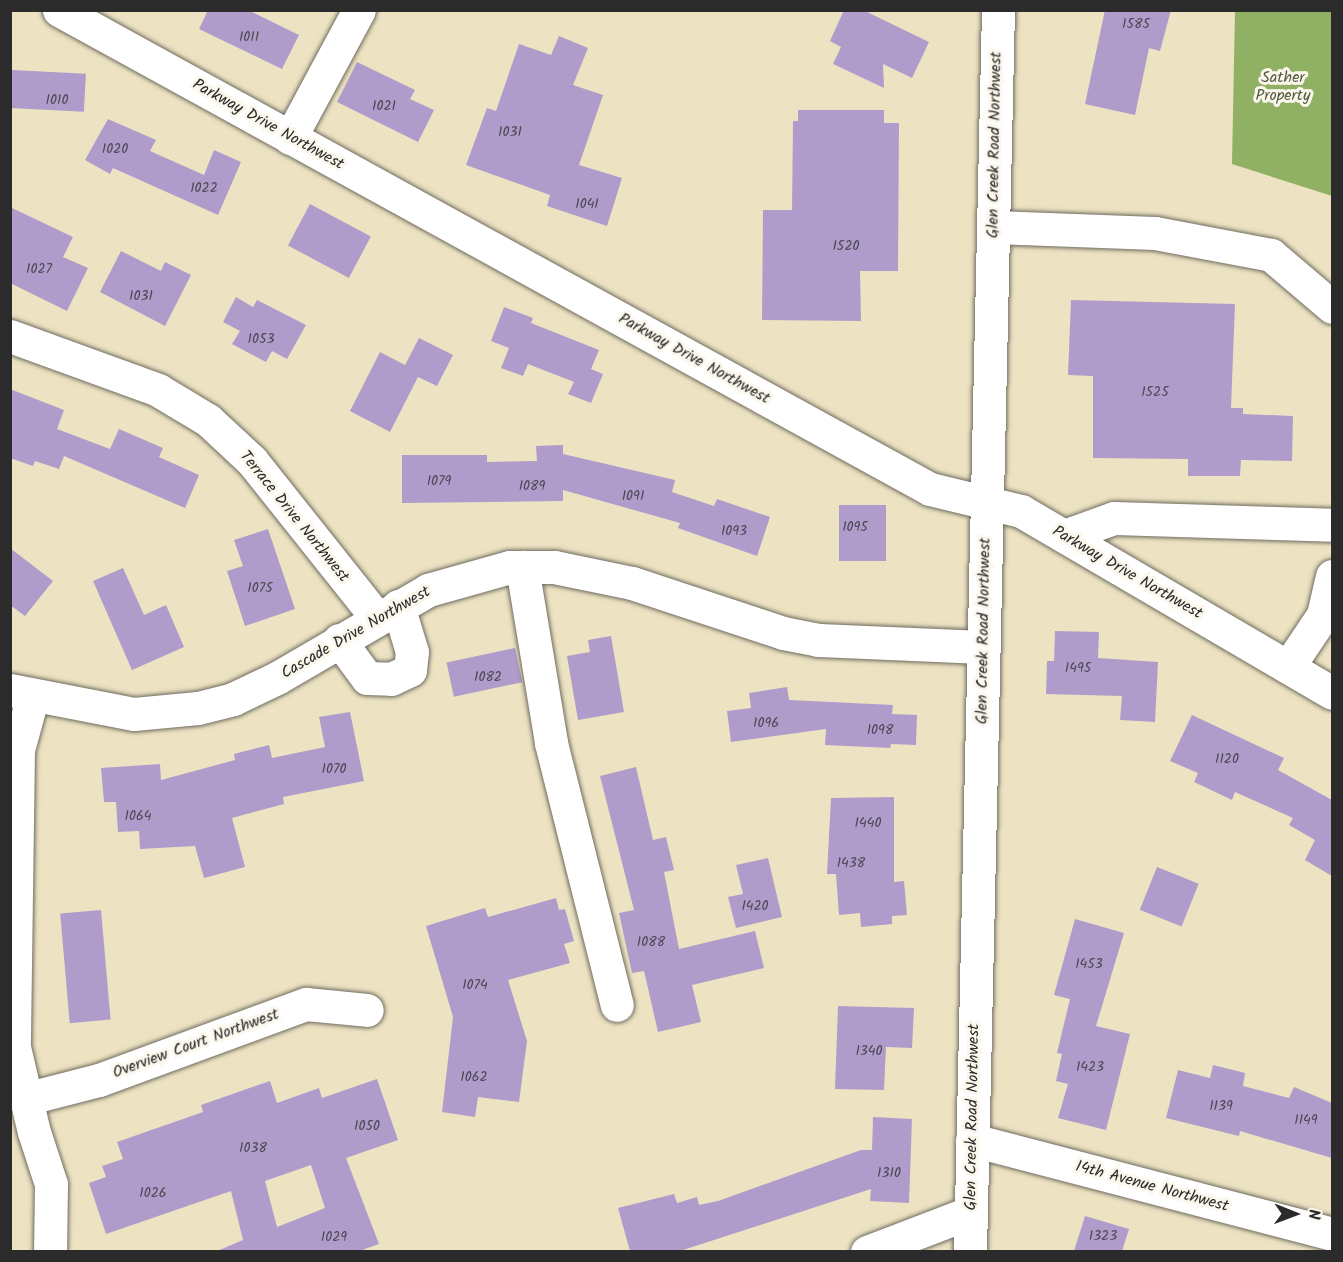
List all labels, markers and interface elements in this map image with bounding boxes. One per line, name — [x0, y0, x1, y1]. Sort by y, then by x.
house number: 1585 — [1122, 16, 1150, 32]
house number: 1011 — [239, 29, 259, 45]
street label: Glen Creek Road Northwest — [984, 52, 1006, 238]
park label: Sather Property — [1255, 68, 1311, 106]
street label: Parkway Drive Northwest — [189, 75, 347, 175]
house number: 1010 — [46, 92, 68, 108]
house number: 1021 — [372, 98, 396, 114]
house number: 1031 — [498, 124, 522, 140]
house number: 1020 — [102, 141, 128, 157]
house number: 1022 — [190, 180, 218, 196]
house number: 1041 — [575, 196, 599, 212]
house number: 1520 — [832, 238, 860, 254]
house number: 1027 — [26, 261, 52, 277]
house number: 1031 — [129, 288, 153, 304]
street label: Parkway Drive Northwest — [615, 309, 773, 409]
house number: 1053 — [248, 331, 274, 347]
house number: 1525 — [1141, 384, 1169, 400]
street label: Terrace Drive Northwest — [235, 447, 353, 587]
house number: 1079 — [427, 473, 451, 489]
house number: 1089 — [519, 478, 545, 494]
house number: 1091 — [622, 488, 644, 504]
house number: 1095 — [842, 519, 868, 535]
street label: Parkway Drive Northwest — [1049, 522, 1205, 624]
house number: 1093 — [721, 523, 747, 539]
street label: Glen Creek Road Northwest — [973, 538, 995, 724]
house number: 1075 — [247, 580, 273, 596]
street label: Cascade Drive Northwest — [278, 582, 434, 684]
house number: 1495 — [1065, 660, 1091, 676]
house number: 1082 — [474, 669, 502, 685]
house number: 1096 — [753, 715, 779, 731]
house number: 1098 — [867, 722, 893, 738]
house number: 1120 — [1215, 751, 1239, 767]
house number: 1070 — [322, 761, 346, 777]
house number: 1064 — [125, 808, 151, 824]
house number: 1440 — [855, 815, 881, 831]
house number: 1438 — [837, 855, 865, 871]
house number: 1420 — [741, 898, 769, 914]
house number: 1088 — [637, 934, 665, 950]
house number: 1453 — [1075, 956, 1103, 972]
house number: 1074 — [462, 977, 488, 993]
street label: Overview Court Northwest — [110, 1005, 282, 1083]
street label: Glen Creek Road Northwest — [962, 1024, 984, 1210]
house number: 1340 — [855, 1043, 883, 1059]
house number: 1423 — [1076, 1059, 1104, 1075]
house number: 1062 — [460, 1069, 488, 1085]
house number: 1139 — [1209, 1098, 1233, 1114]
house number: 1149 — [1294, 1112, 1318, 1128]
house number: 1050 — [354, 1118, 380, 1134]
house number: 1038 — [239, 1140, 267, 1156]
street label: 14th Avenue Northwest — [1073, 1157, 1231, 1217]
house number: 1310 — [877, 1165, 901, 1181]
north arrow — [1265, 1184, 1325, 1244]
house number: 1026 — [139, 1185, 167, 1201]
text: N — [1301, 1209, 1326, 1220]
house number: 1323 — [1089, 1228, 1117, 1244]
house number: 1029 — [321, 1229, 347, 1245]

